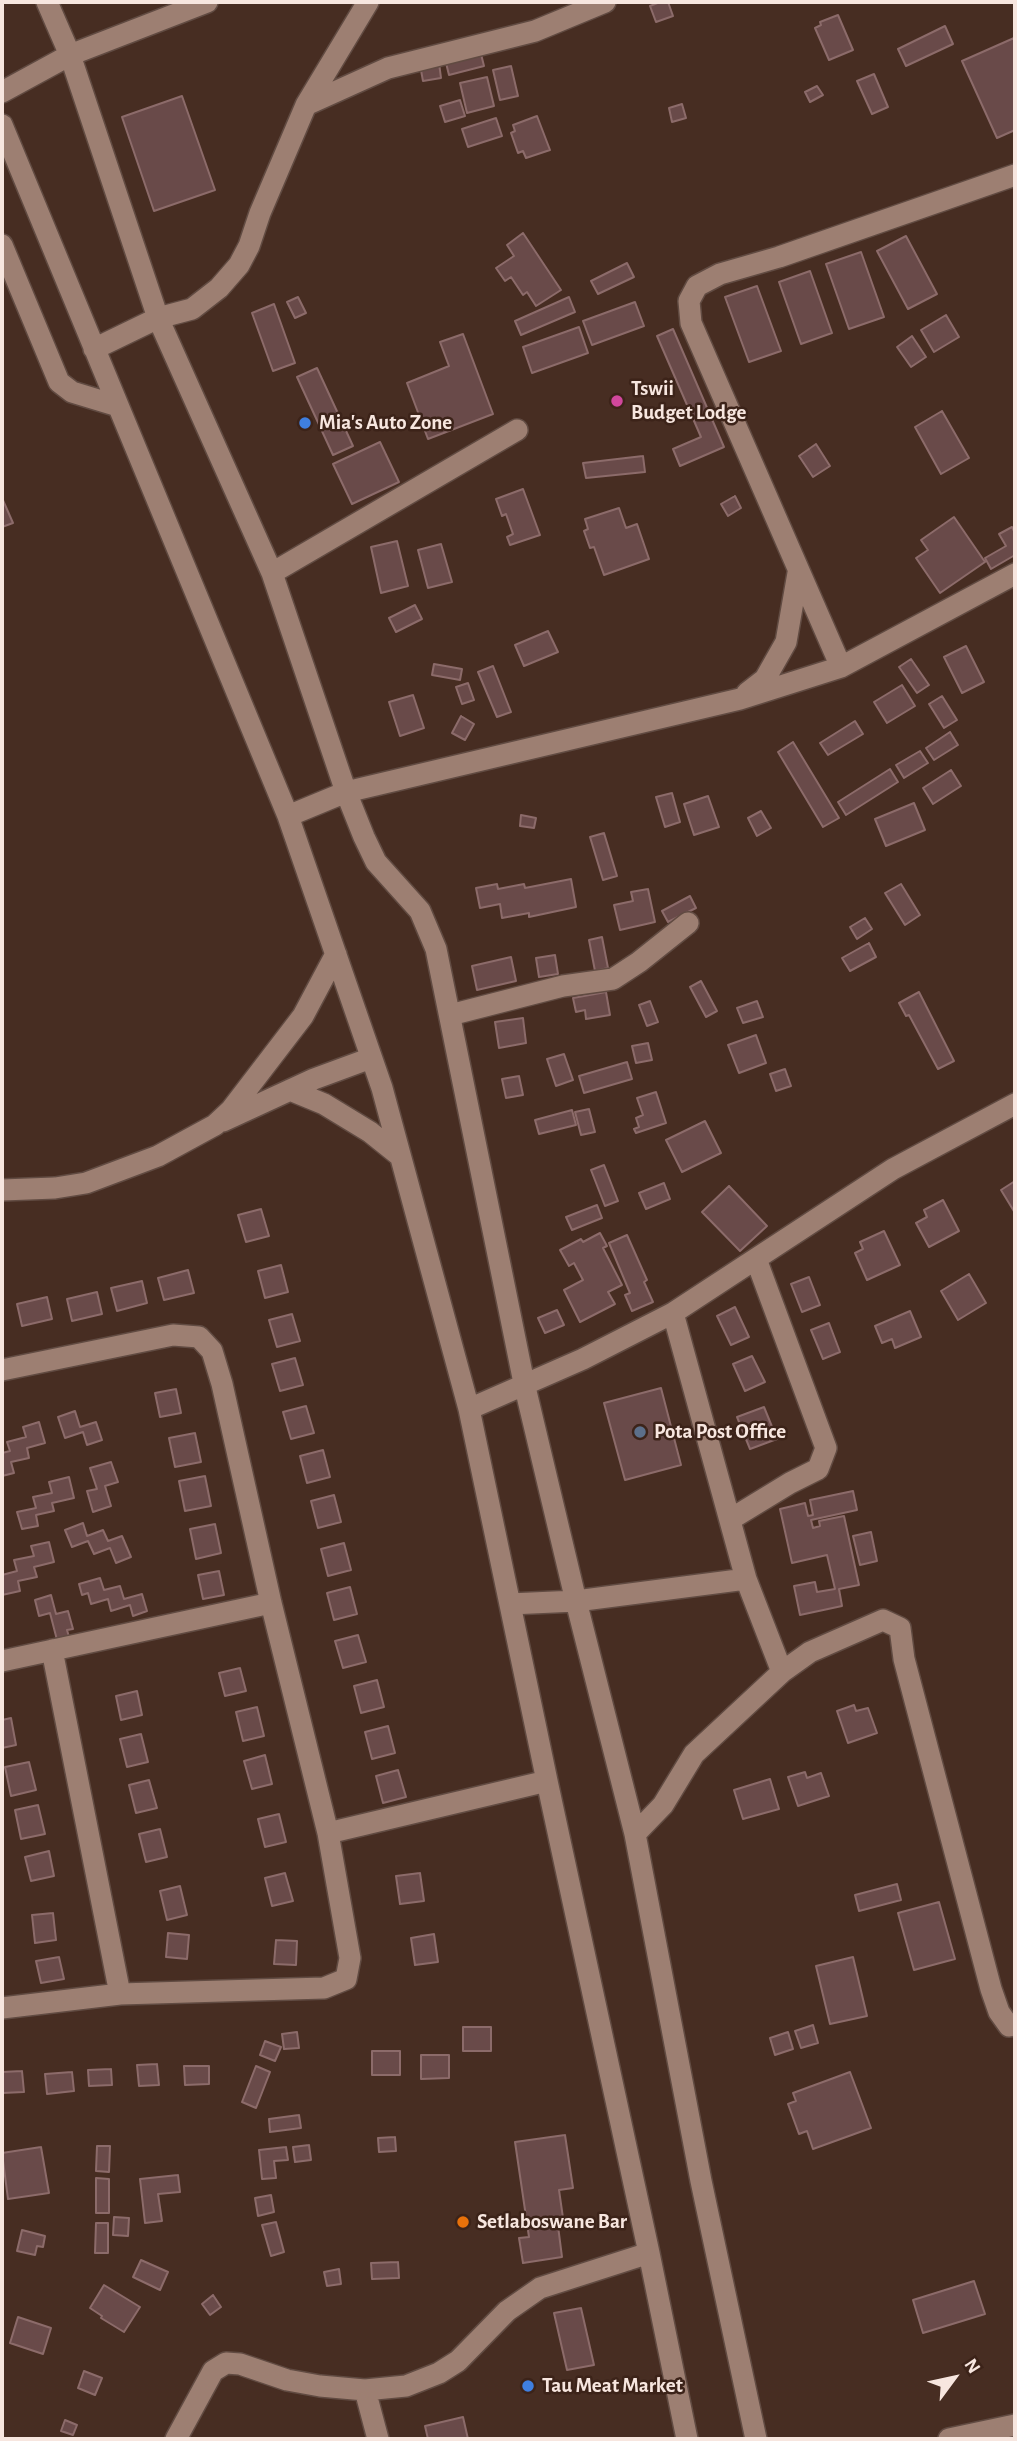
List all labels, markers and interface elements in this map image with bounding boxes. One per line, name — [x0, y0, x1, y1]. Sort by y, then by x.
place label: Tswii Budget Lodge — [631, 376, 746, 426]
marker: Tswii Budget Lodge — [609, 393, 625, 409]
place label: Mia's Auto Zone — [319, 410, 452, 436]
marker: Mia's Auto Zone — [297, 415, 313, 431]
place label: Pota Post Office — [654, 1419, 786, 1445]
marker: Pota Post Office — [632, 1424, 648, 1440]
place label: Setlaboswane Bar — [477, 2209, 627, 2235]
marker: Setlaboswane Bar — [455, 2214, 471, 2230]
north arrow — [919, 2343, 989, 2413]
text: N — [960, 2356, 984, 2377]
place label: Tau Meat Market — [542, 2373, 683, 2399]
marker: Tau Meat Market — [520, 2378, 536, 2394]

